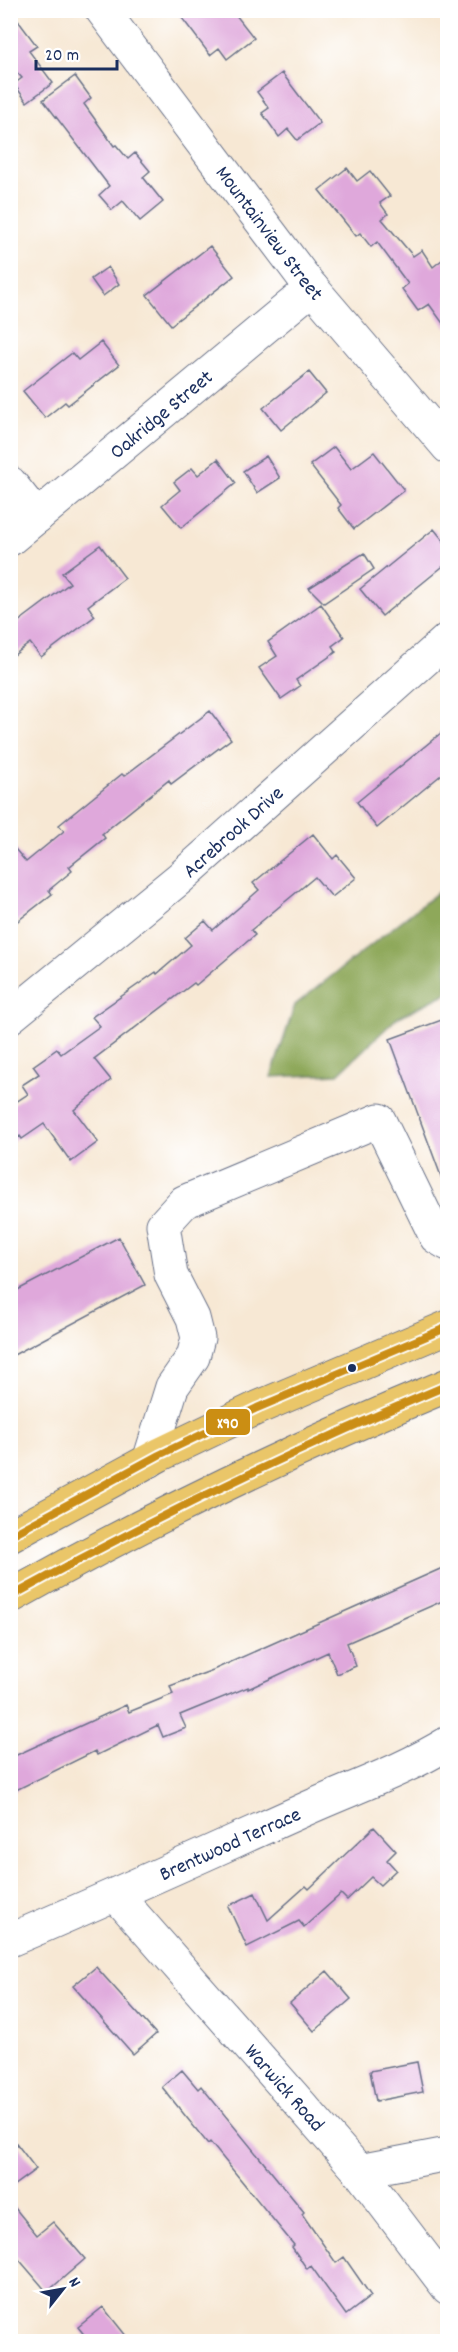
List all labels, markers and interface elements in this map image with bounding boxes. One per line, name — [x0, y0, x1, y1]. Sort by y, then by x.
scale bar — [36, 33, 117, 71]
text: 20 m — [45, 44, 79, 69]
street label: Mountainview Street — [207, 161, 329, 309]
street label: Oakridge Street — [104, 364, 221, 468]
street label: Acrebrook Drive — [177, 780, 292, 887]
unlabelled marker — [346, 1362, 358, 1374]
line badge: X90 — [205, 1408, 251, 1436]
text: X90 — [217, 1413, 239, 1436]
street label: Brentwood Terrace — [155, 1801, 306, 1891]
street label: Warwick Road — [236, 2039, 330, 2140]
north arrow — [33, 2259, 93, 2319]
text: N — [62, 2273, 86, 2292]

